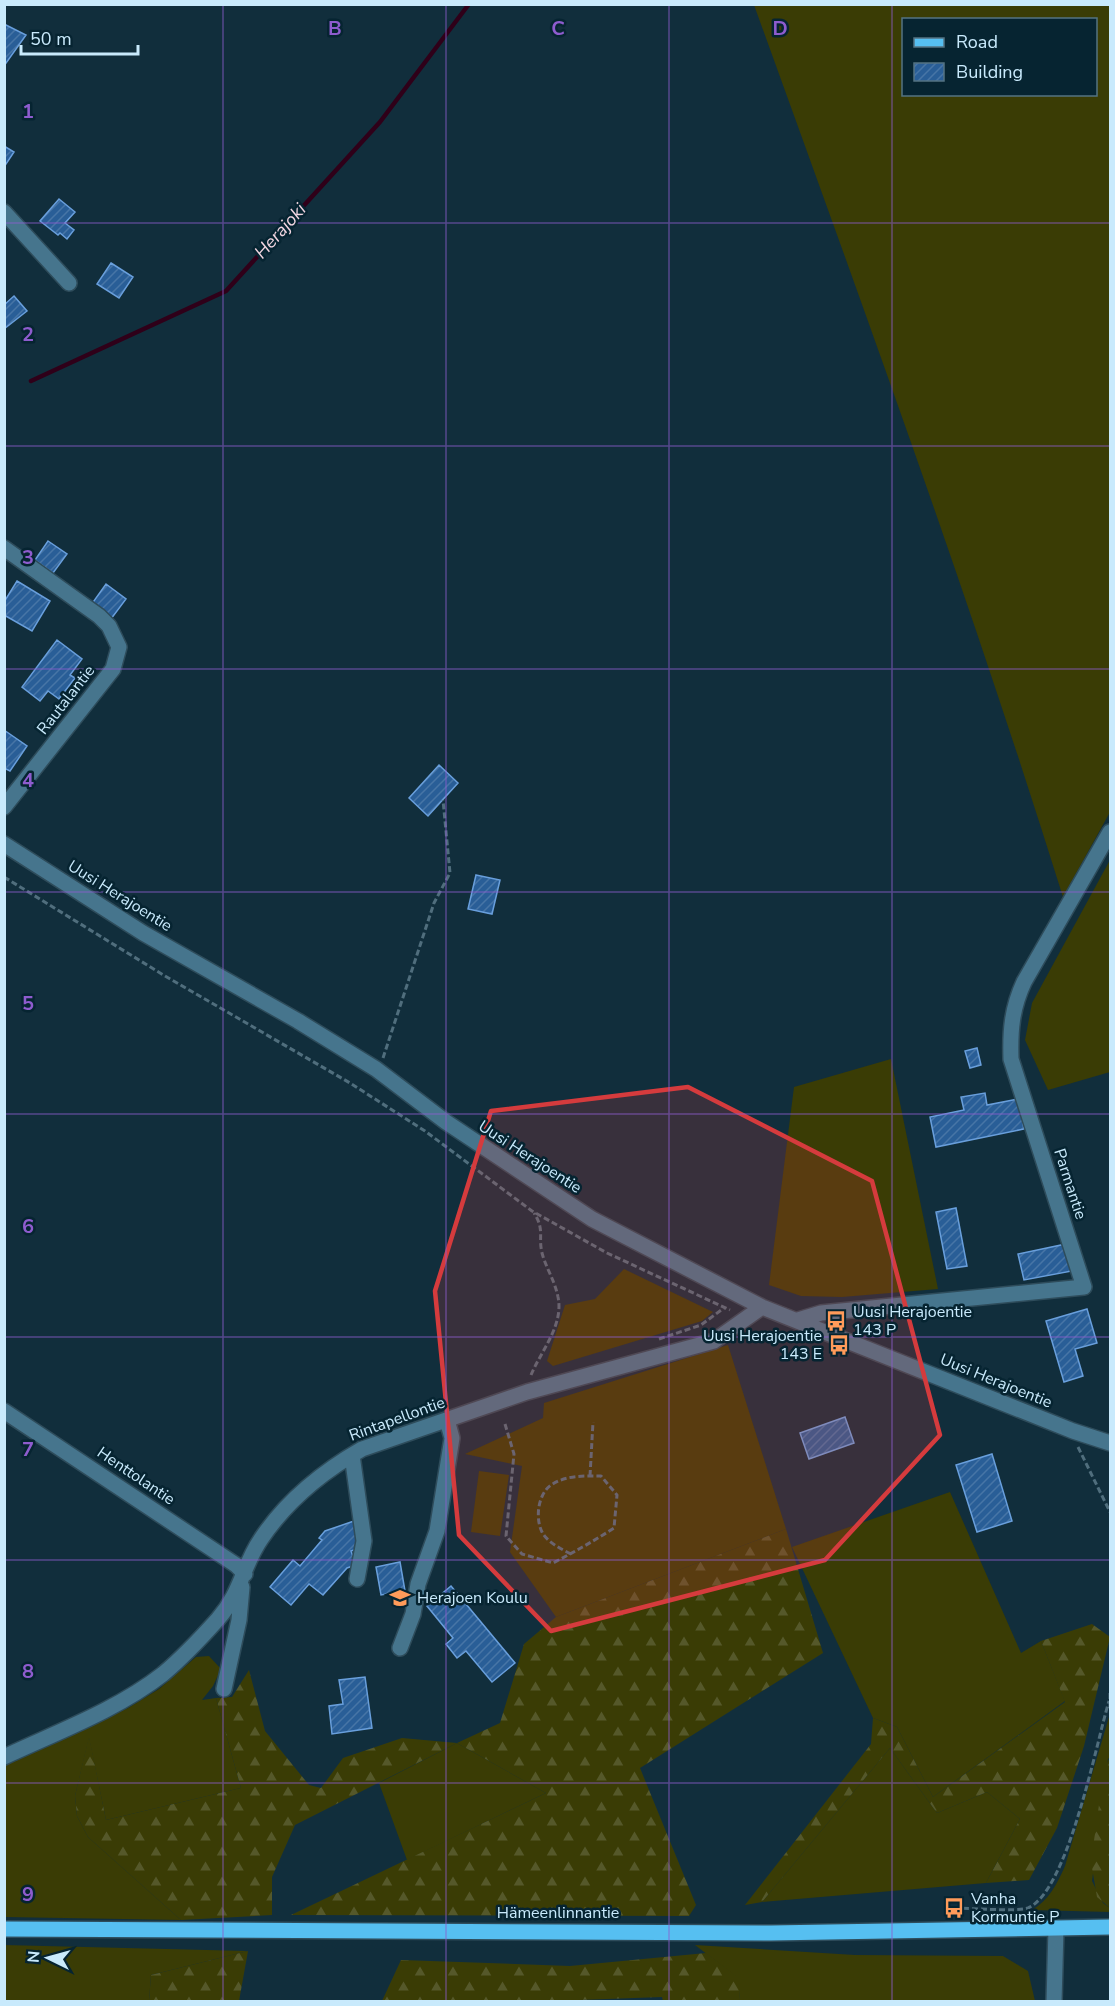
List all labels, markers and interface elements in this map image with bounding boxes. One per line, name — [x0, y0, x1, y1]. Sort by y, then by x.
text: B — [328, 15, 342, 42]
text: C — [551, 15, 565, 42]
text: D — [772, 15, 788, 42]
scale bar — [21, 18, 138, 56]
legend — [902, 18, 1097, 96]
text: 50 m — [30, 27, 72, 51]
text: Road — [956, 30, 998, 54]
text: Building — [956, 60, 1023, 84]
text: 1 — [22, 98, 34, 125]
water label: Herajoki — [249, 198, 312, 264]
text: 2 — [22, 321, 34, 348]
text: 3 — [22, 544, 34, 571]
street label: Rautalantie — [32, 661, 100, 739]
text: 4 — [22, 767, 34, 794]
street label: Uusi Herajoentie — [64, 855, 176, 937]
text: 5 — [22, 990, 34, 1017]
street label: Uusi Herajoentie — [474, 1115, 586, 1199]
street label: Parmantie — [1048, 1146, 1092, 1222]
text: 6 — [22, 1213, 34, 1240]
place label: Uusi Herajoentie 143 P — [853, 1301, 972, 1341]
bus stop icon: Uusi Herajoentie 143 P — [824, 1309, 848, 1333]
place label: Uusi Herajoentie 143 E — [703, 1325, 822, 1365]
bus stop icon: Uusi Herajoentie 143 E — [827, 1333, 851, 1357]
street label: Uusi Herajoentie — [937, 1349, 1055, 1413]
street label: Rintapellontie — [346, 1391, 448, 1447]
text: 7 — [22, 1436, 34, 1463]
street label: Henttolantie — [93, 1442, 179, 1510]
school or university icon: Herajoen Koulu — [388, 1586, 412, 1610]
place label: Herajoen Koulu — [417, 1587, 528, 1609]
text: 8 — [22, 1658, 34, 1685]
text: 9 — [22, 1881, 34, 1908]
place label: Vanha Kormuntie P — [970, 1888, 1059, 1928]
bus stop icon: Vanha Kormuntie P — [942, 1896, 966, 1920]
street label: Hämeenlinnantie — [497, 1902, 619, 1924]
north arrow — [18, 1928, 78, 1988]
text: N — [23, 1950, 46, 1964]

